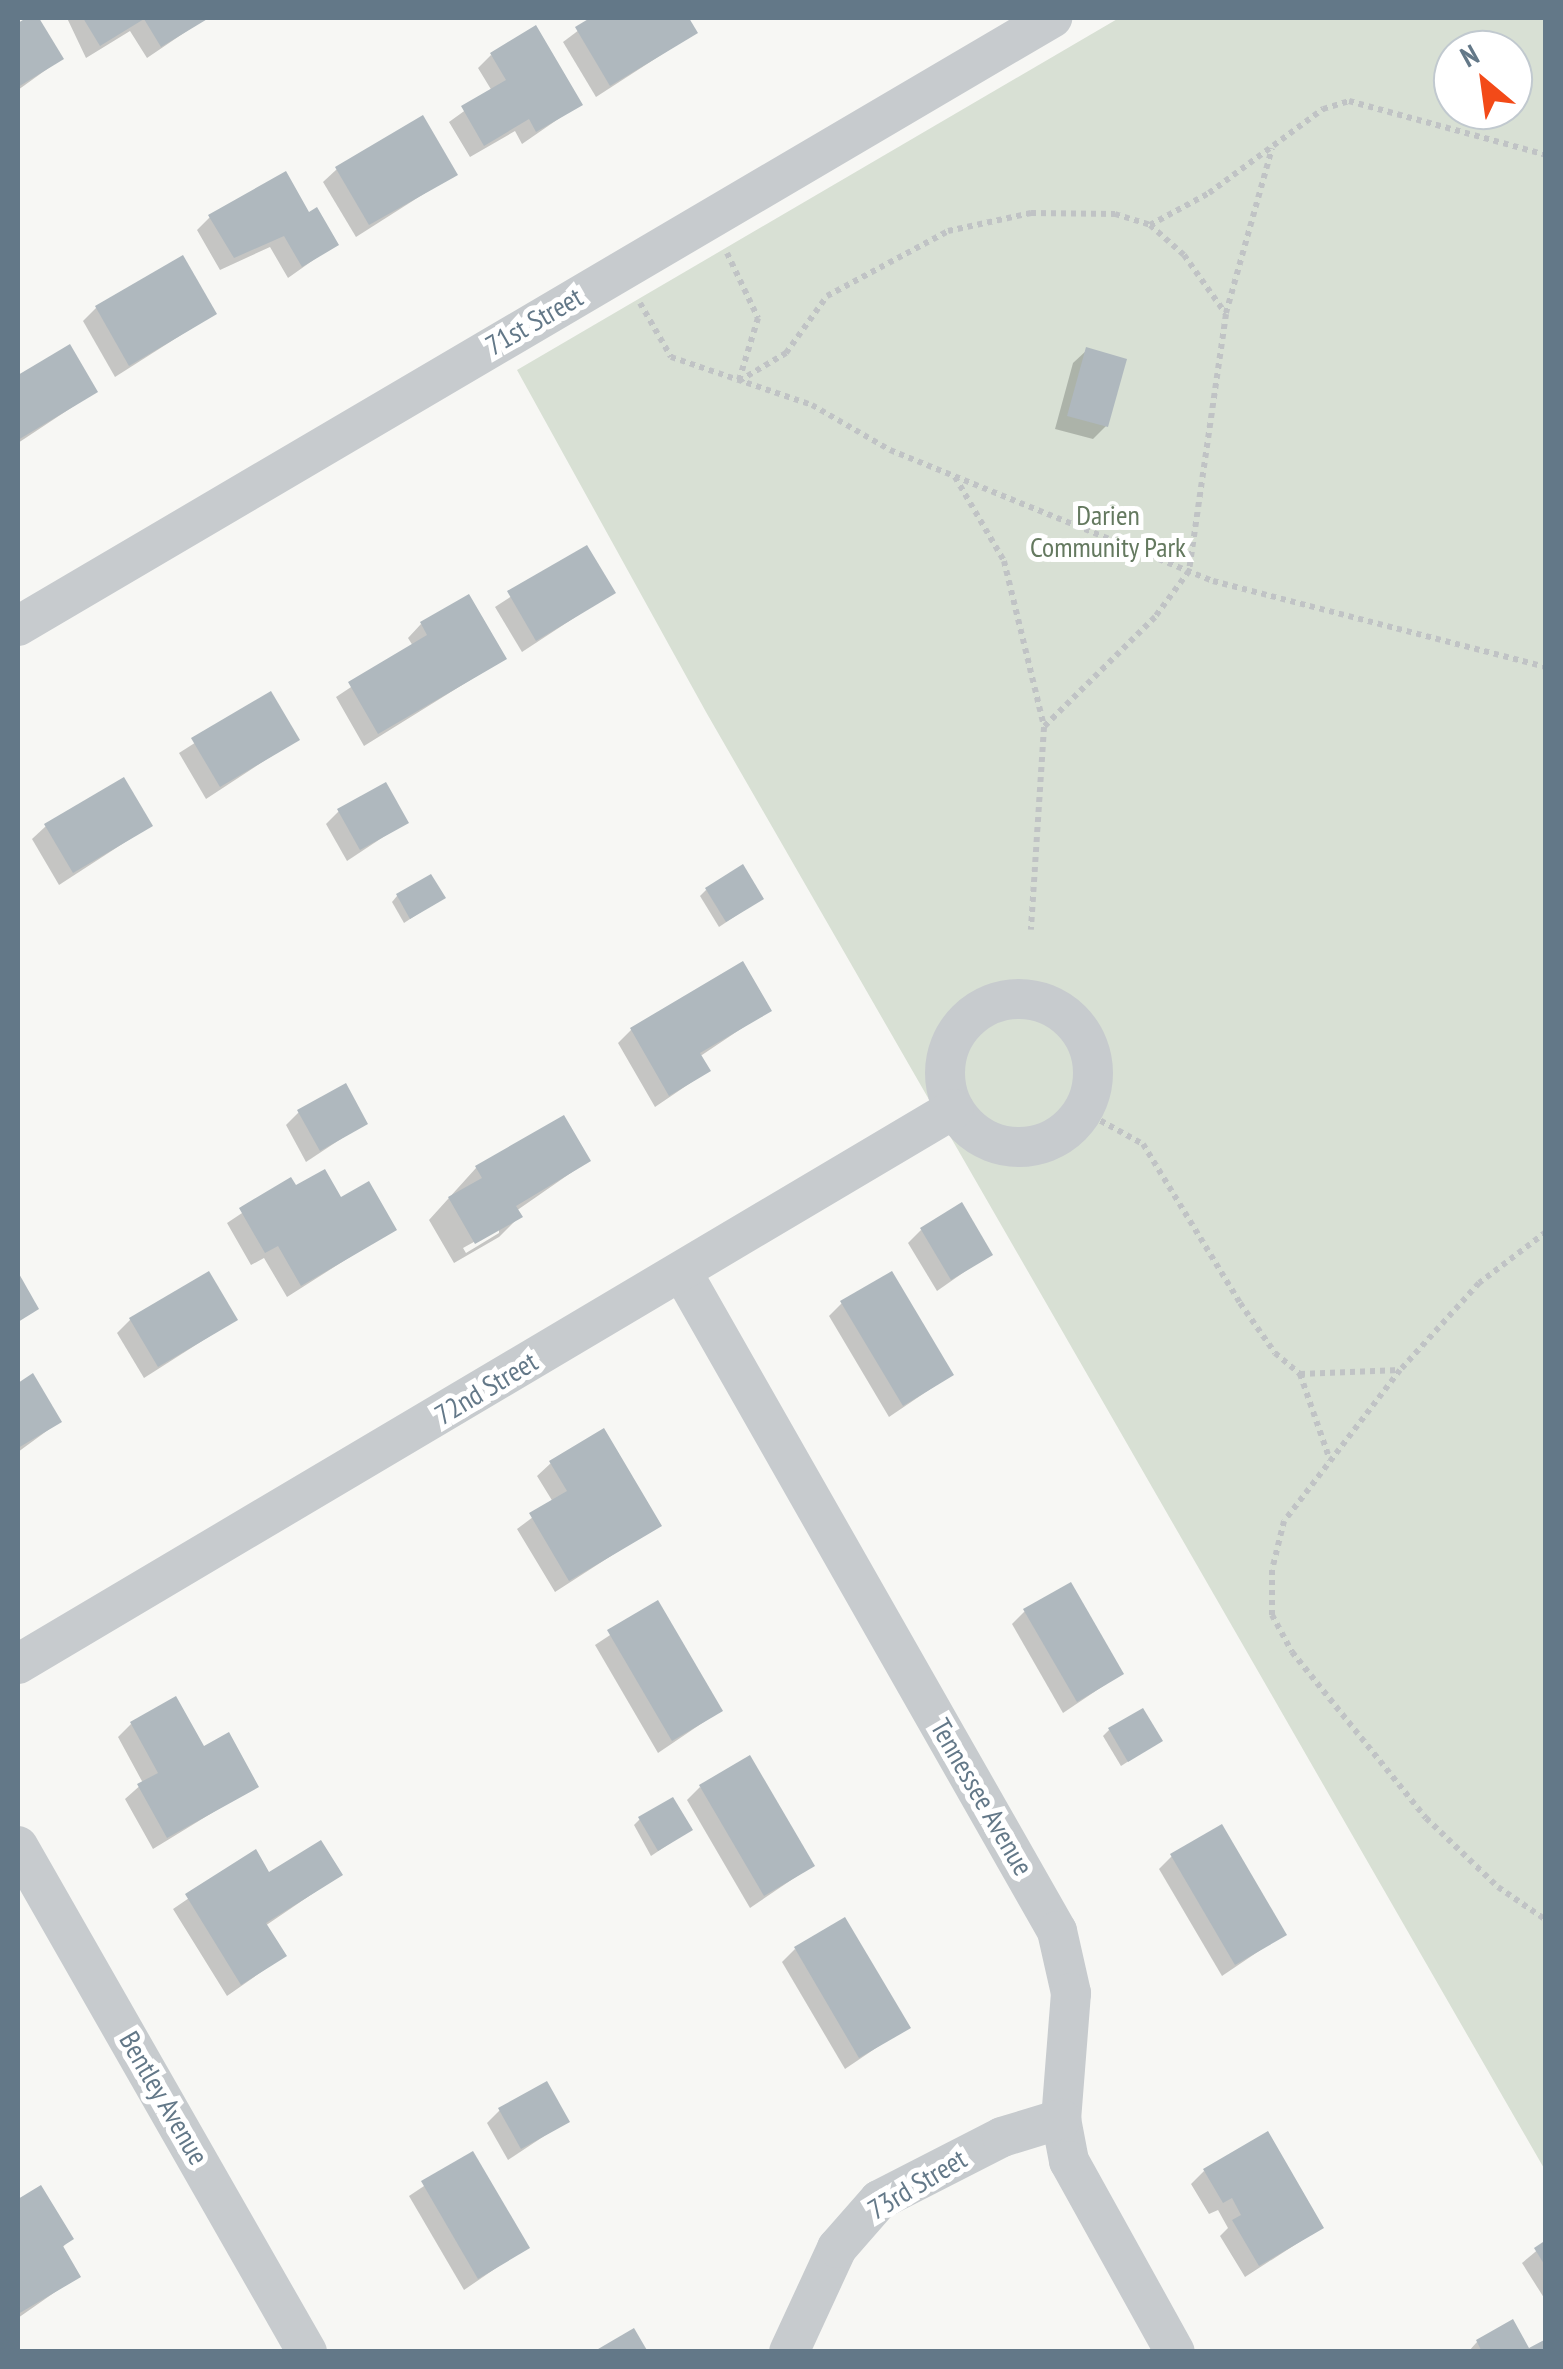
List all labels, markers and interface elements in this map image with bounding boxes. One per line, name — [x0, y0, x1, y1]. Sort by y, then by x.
north arrow — [1433, 30, 1533, 130]
text: N — [1454, 35, 1485, 75]
street label: 71st Street — [480, 280, 588, 362]
park label: Darien Community Park — [1030, 498, 1186, 564]
street label: 72nd Street — [429, 1344, 543, 1432]
street label: Tennessee Avenue — [923, 1712, 1041, 1882]
street label: Bentley Avenue — [112, 2025, 216, 2171]
street label: 73rd Street — [862, 2142, 972, 2226]

